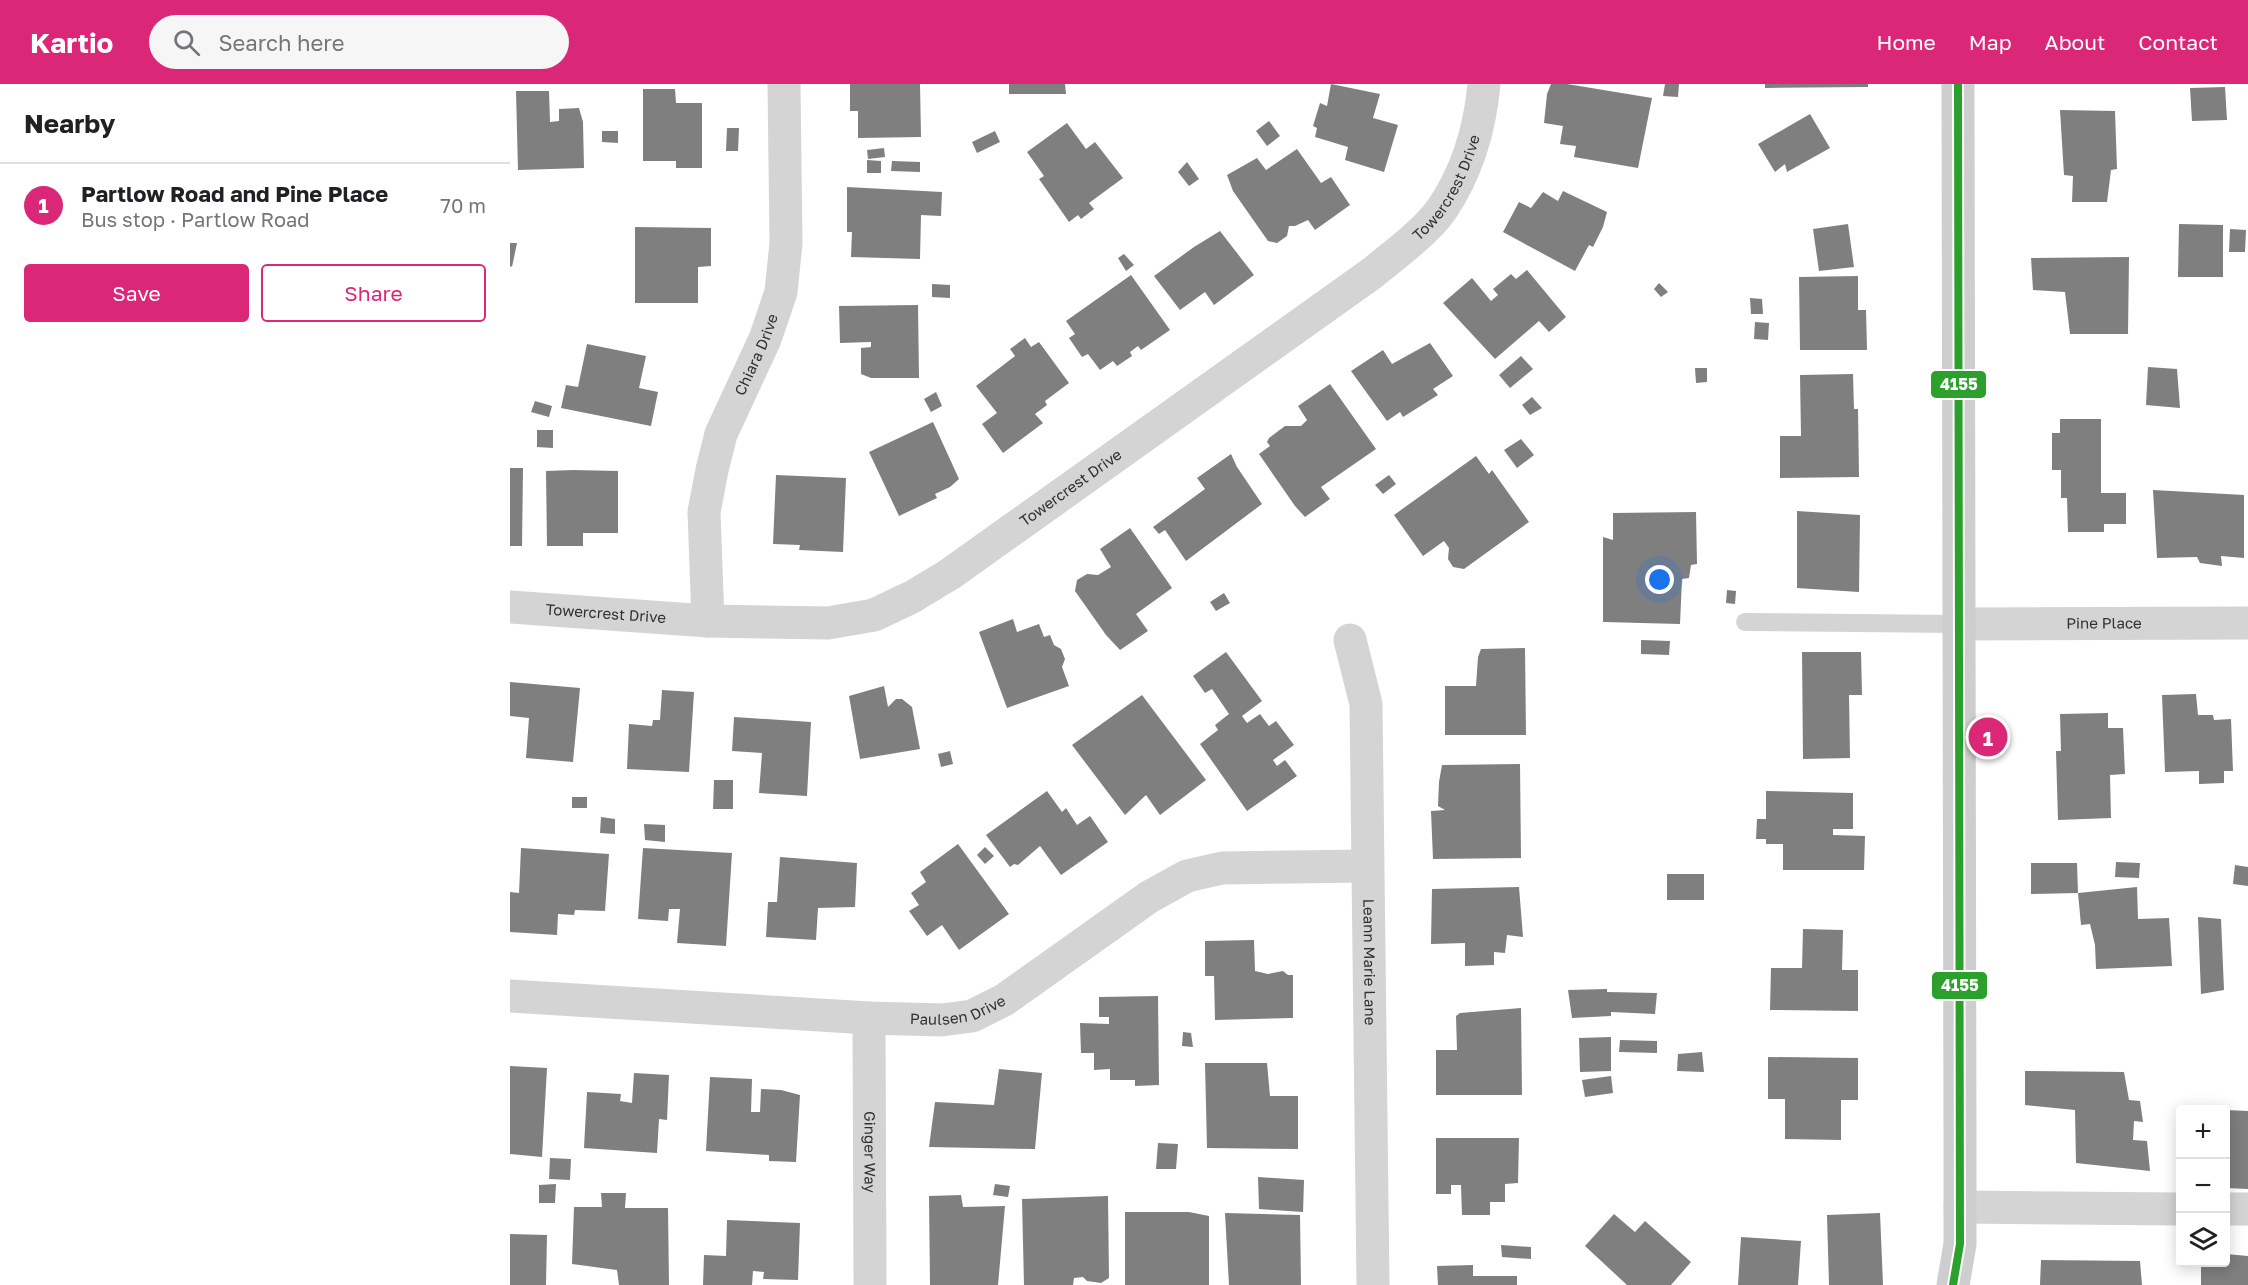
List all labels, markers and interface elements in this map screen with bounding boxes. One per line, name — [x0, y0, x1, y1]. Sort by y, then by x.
search box — [149, 15, 569, 69]
text: Kartio — [30, 26, 113, 59]
icon: search — [170, 26, 203, 59]
text: Search here — [218, 29, 344, 56]
text: Home — [1876, 29, 1936, 55]
text: Map — [1969, 29, 2012, 55]
text: About — [2045, 29, 2105, 55]
text: Contact — [2138, 29, 2218, 55]
text: Nearby — [24, 108, 115, 139]
street label: Towercrest Drive — [1408, 132, 1483, 244]
text: Partlow Road and Pine Place — [81, 180, 388, 207]
text: 1 — [38, 193, 49, 217]
text: 70 m — [440, 193, 486, 217]
text: Bus stop · Partlow Road — [81, 207, 310, 231]
button: Save — [24, 264, 249, 322]
button: Share — [261, 264, 486, 322]
street label: Chiara Drive — [730, 311, 781, 398]
line badge: 4155 — [1930, 370, 1987, 399]
text: 4155 — [1940, 374, 1978, 394]
street label: Towercrest Drive — [1016, 445, 1125, 529]
your location — [1645, 565, 1674, 594]
street label: Towercrest Drive — [545, 600, 667, 626]
street label: Pine Place — [2066, 613, 2142, 632]
pin: 1 — [1968, 714, 2008, 760]
street label: Leann Marie Lane — [1360, 899, 1380, 1026]
line badge: 4155 — [1931, 971, 1988, 1000]
text: 4155 — [1941, 975, 1979, 995]
street label: Paulsen Drive — [910, 991, 1008, 1028]
map controls — [2176, 1105, 2230, 1267]
button: + — [2176, 1105, 2230, 1159]
street label: Ginger Way — [861, 1111, 880, 1194]
button: − — [2176, 1159, 2230, 1213]
button: layers — [2176, 1213, 2230, 1267]

